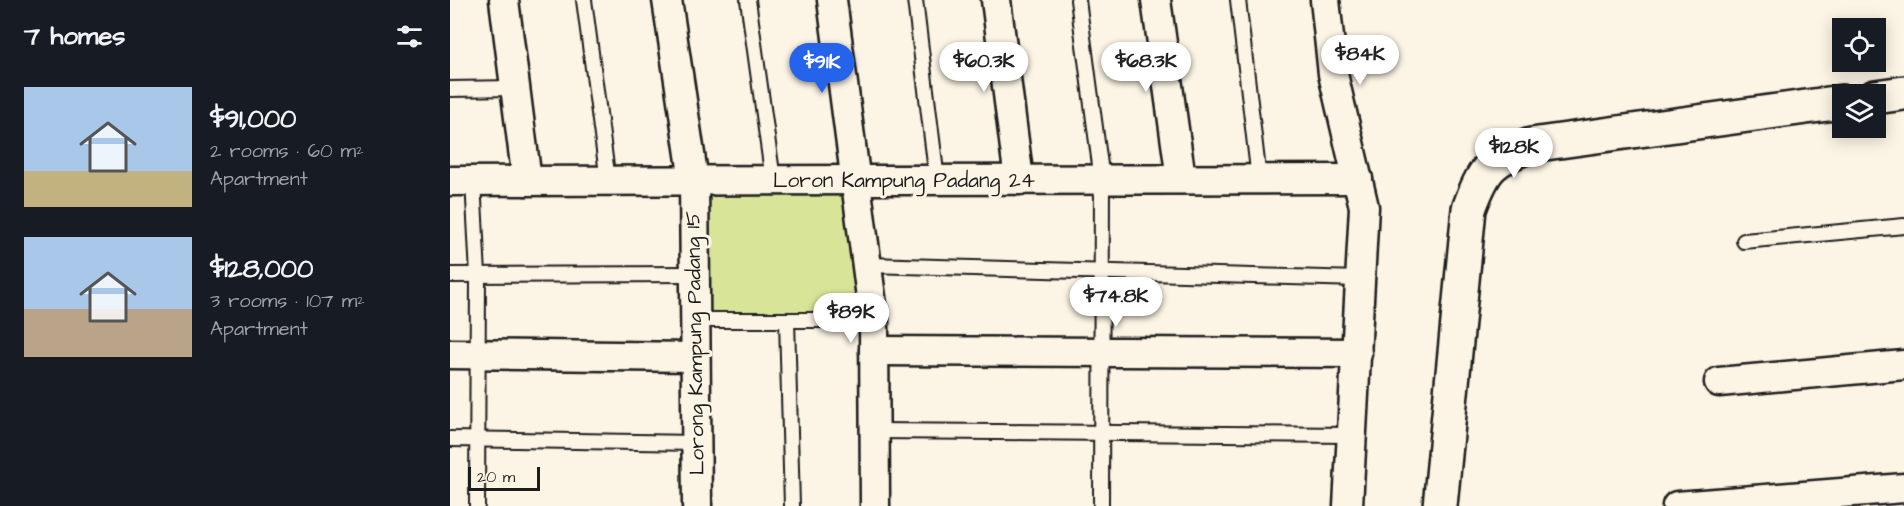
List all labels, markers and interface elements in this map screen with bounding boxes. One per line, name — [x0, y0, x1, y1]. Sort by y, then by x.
text: 7 homes — [24, 18, 125, 54]
map controls — [1832, 18, 1886, 138]
button: locate — [1832, 18, 1886, 72]
icon: filters — [393, 20, 426, 53]
pin: $84K — [1324, 35, 1396, 86]
text: $84K — [1335, 40, 1385, 68]
pin: $60.3K — [935, 42, 1033, 93]
pin: $68.3K — [1097, 42, 1195, 93]
pin: $91K — [786, 43, 858, 94]
text: $60.3K — [953, 47, 1015, 75]
text: $68.3K — [1115, 47, 1177, 75]
text: $91K — [803, 48, 841, 76]
button: layers — [1832, 84, 1886, 138]
text: $91,000 — [210, 101, 296, 137]
icon: home — [72, 111, 144, 183]
pin: $128K — [1472, 128, 1556, 179]
text: $128K — [1489, 133, 1539, 161]
text: 2 rooms · 60 m² — [210, 137, 364, 165]
text: Apartment — [210, 165, 308, 193]
street label: Loron Kampung Padang 24 — [773, 166, 1035, 197]
street label: Lorong Kampung Padang 15 — [678, 211, 714, 475]
text: $128,000 — [210, 251, 313, 287]
icon: home — [72, 261, 144, 333]
pin: $74.8K — [1067, 277, 1165, 328]
text: $74.8K — [1084, 282, 1148, 310]
text: 3 rooms · 107 m² — [210, 287, 365, 315]
pin: $89K — [815, 293, 887, 344]
text: $89K — [827, 298, 875, 326]
text: Apartment — [210, 315, 308, 343]
scale bar — [468, 464, 540, 492]
text: 20 m — [477, 466, 515, 488]

